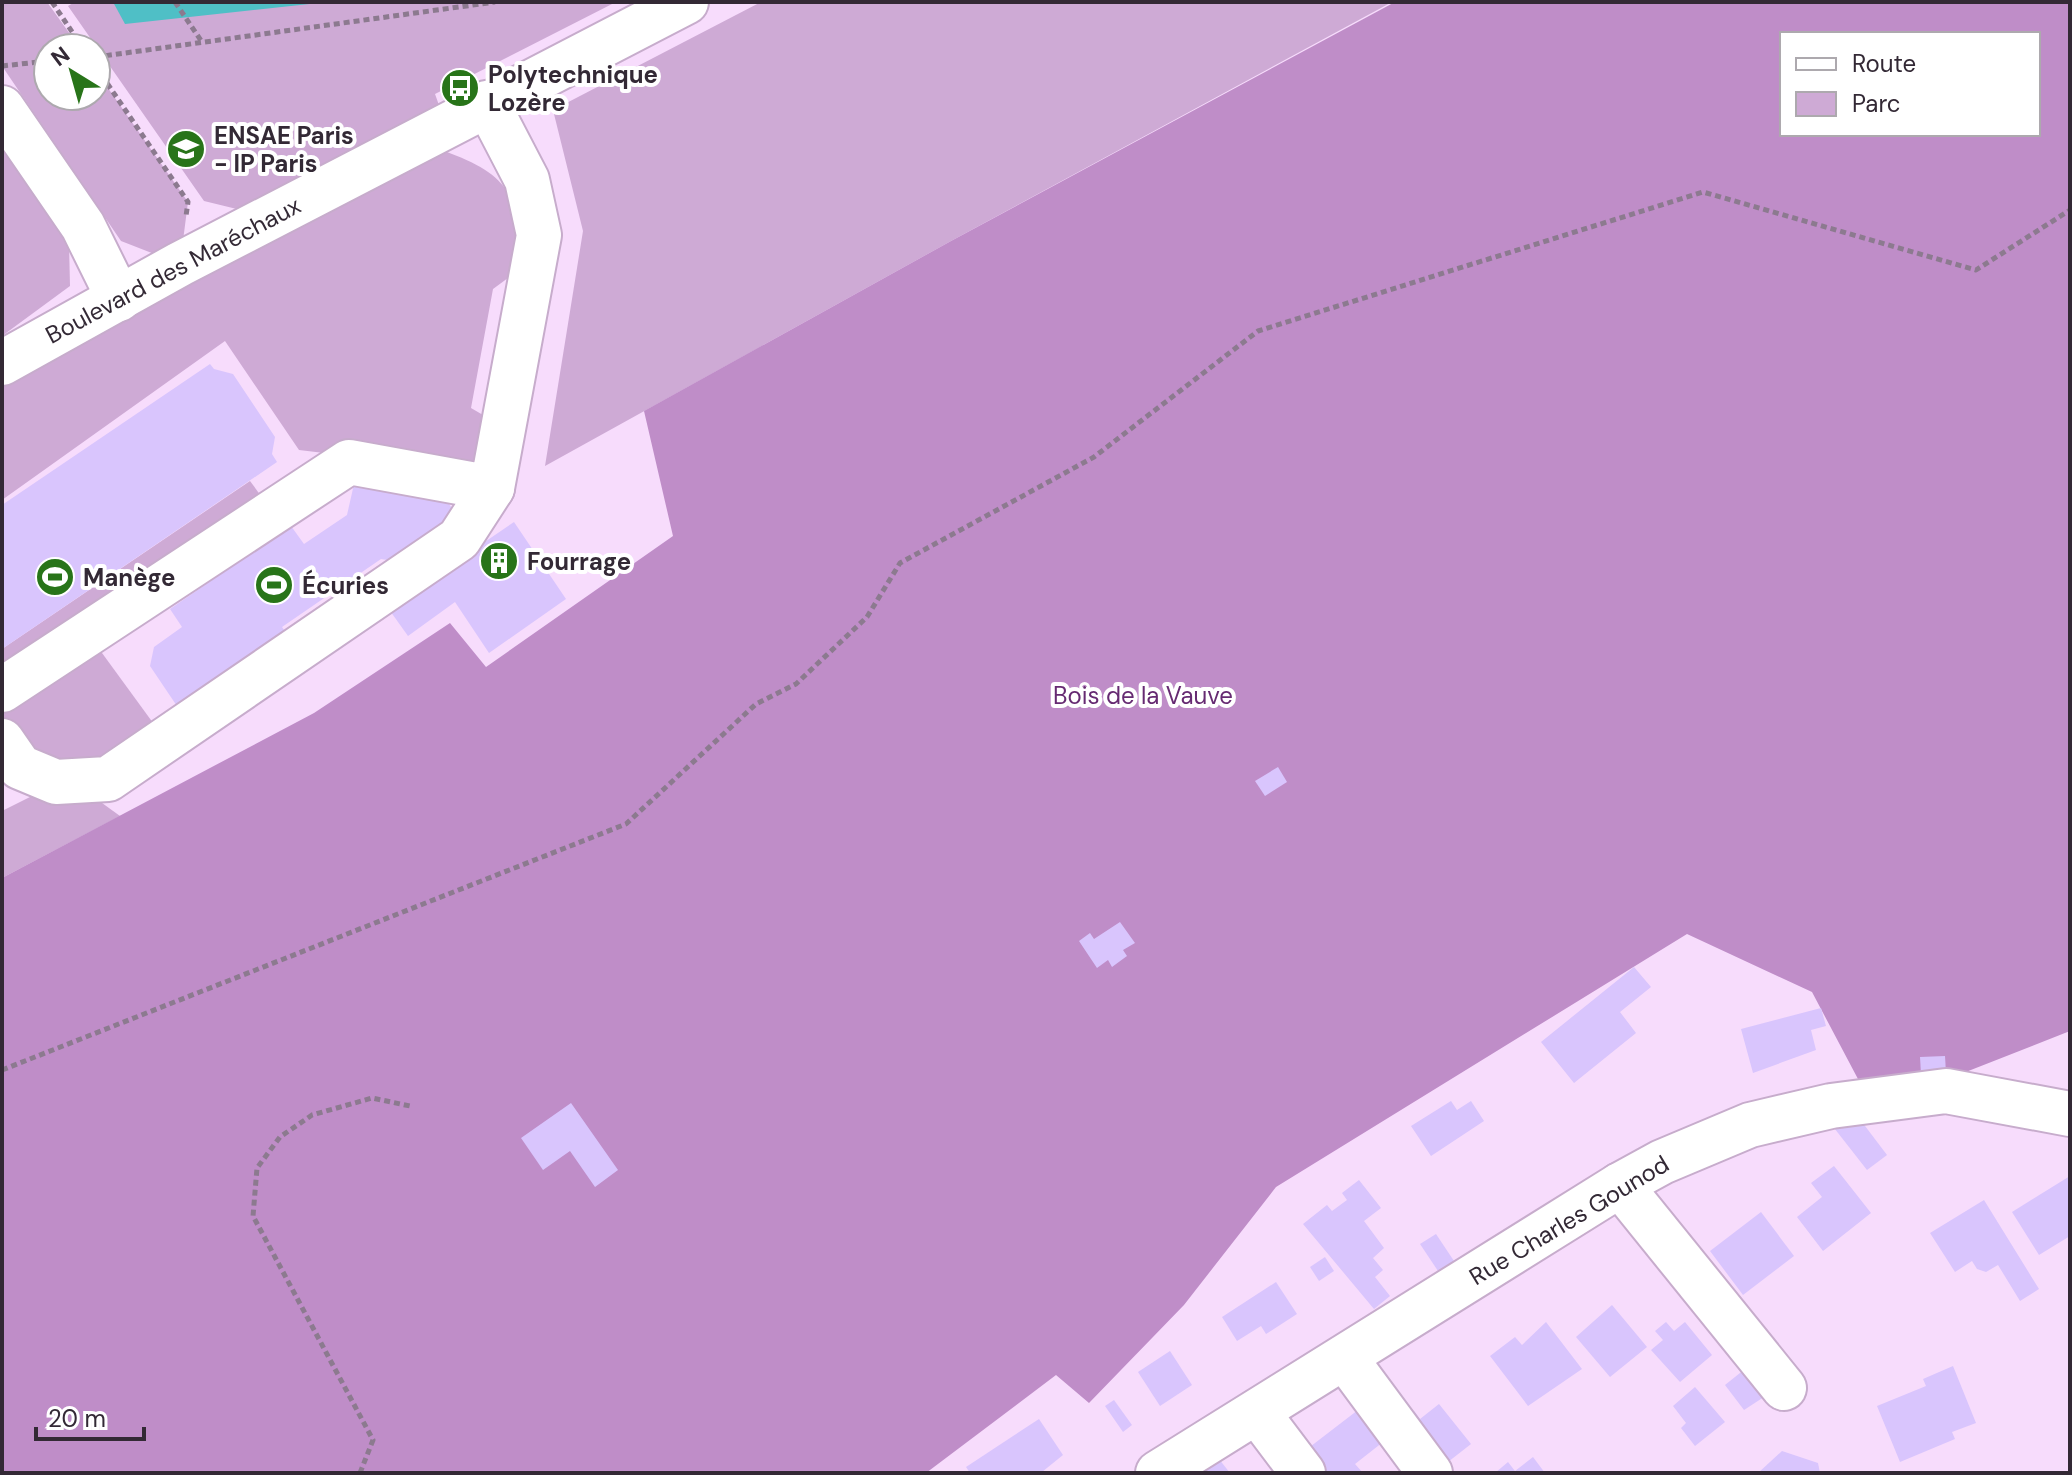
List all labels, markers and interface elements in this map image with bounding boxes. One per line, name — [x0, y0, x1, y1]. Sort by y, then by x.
north arrow — [32, 32, 112, 112]
legend — [1780, 32, 2040, 136]
text: N — [45, 40, 75, 73]
text: Route — [1852, 48, 1916, 79]
place label: Polytechnique Lozère — [488, 59, 658, 118]
bus stop icon: Polytechnique Lozère — [439, 67, 481, 109]
text: Parc — [1852, 88, 1901, 119]
place label: ENSAE Paris - IP Paris — [214, 120, 354, 179]
school or university icon: ENSAE Paris - IP Paris — [165, 128, 207, 170]
street label: Boulevard des Maréchaux — [40, 189, 306, 350]
building icon: Fourrage — [478, 540, 520, 582]
place label: Fourrage — [527, 546, 631, 577]
sports icon: Manège — [34, 556, 76, 598]
place label: Manège — [83, 562, 176, 593]
sports icon: Écuries — [253, 564, 295, 606]
place label: Écuries — [302, 569, 389, 601]
park label: Bois de la Vauve — [1053, 680, 1233, 711]
street label: Rue Charles Gounod — [1463, 1148, 1675, 1292]
scale bar — [36, 1391, 144, 1441]
text: 20 m — [48, 1403, 106, 1434]

